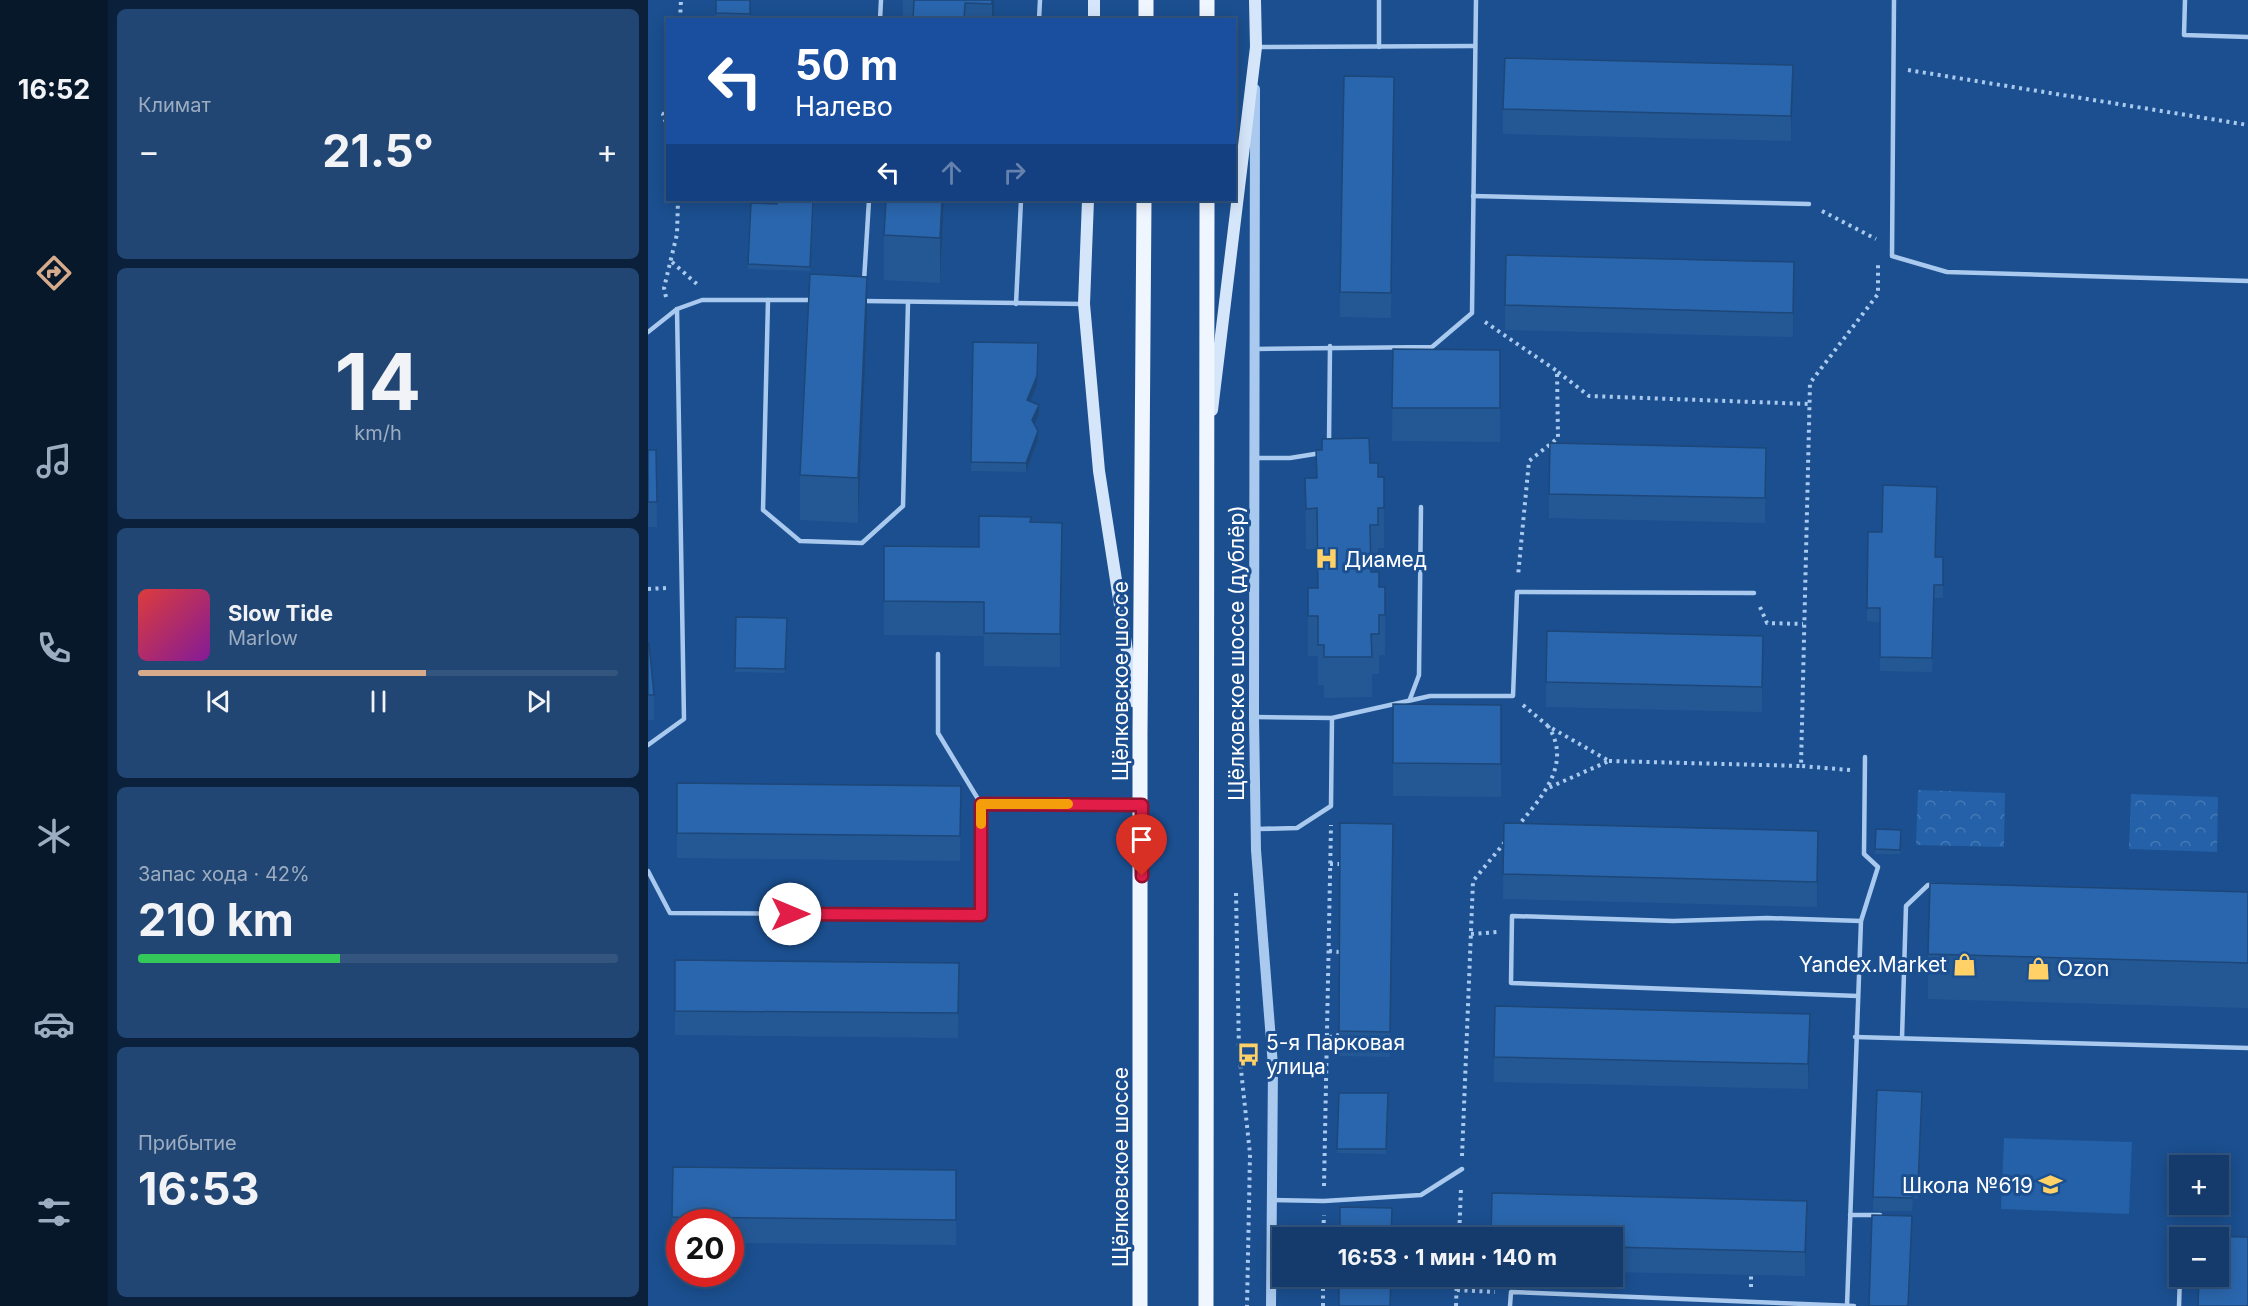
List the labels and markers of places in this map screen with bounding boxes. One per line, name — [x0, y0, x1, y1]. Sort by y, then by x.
hospital icon: Диамед — [1313, 546, 1339, 572]
place label: Диамед — [1344, 547, 1427, 572]
pin — [1116, 814, 1167, 876]
shop icon: Yandex.Market — [1952, 951, 1978, 977]
place label: Yandex.Market — [1799, 952, 1947, 977]
shop icon: Ozon — [2026, 955, 2052, 981]
place label: Ozon — [2057, 956, 2109, 981]
place label: 5-я Парковая улица — [1266, 1030, 1405, 1079]
bus stop icon: 5-я Парковая улица — [1235, 1041, 1261, 1067]
school or university icon: Школа №619 — [2038, 1172, 2064, 1198]
place label: Школа №619 — [1902, 1173, 2033, 1198]

